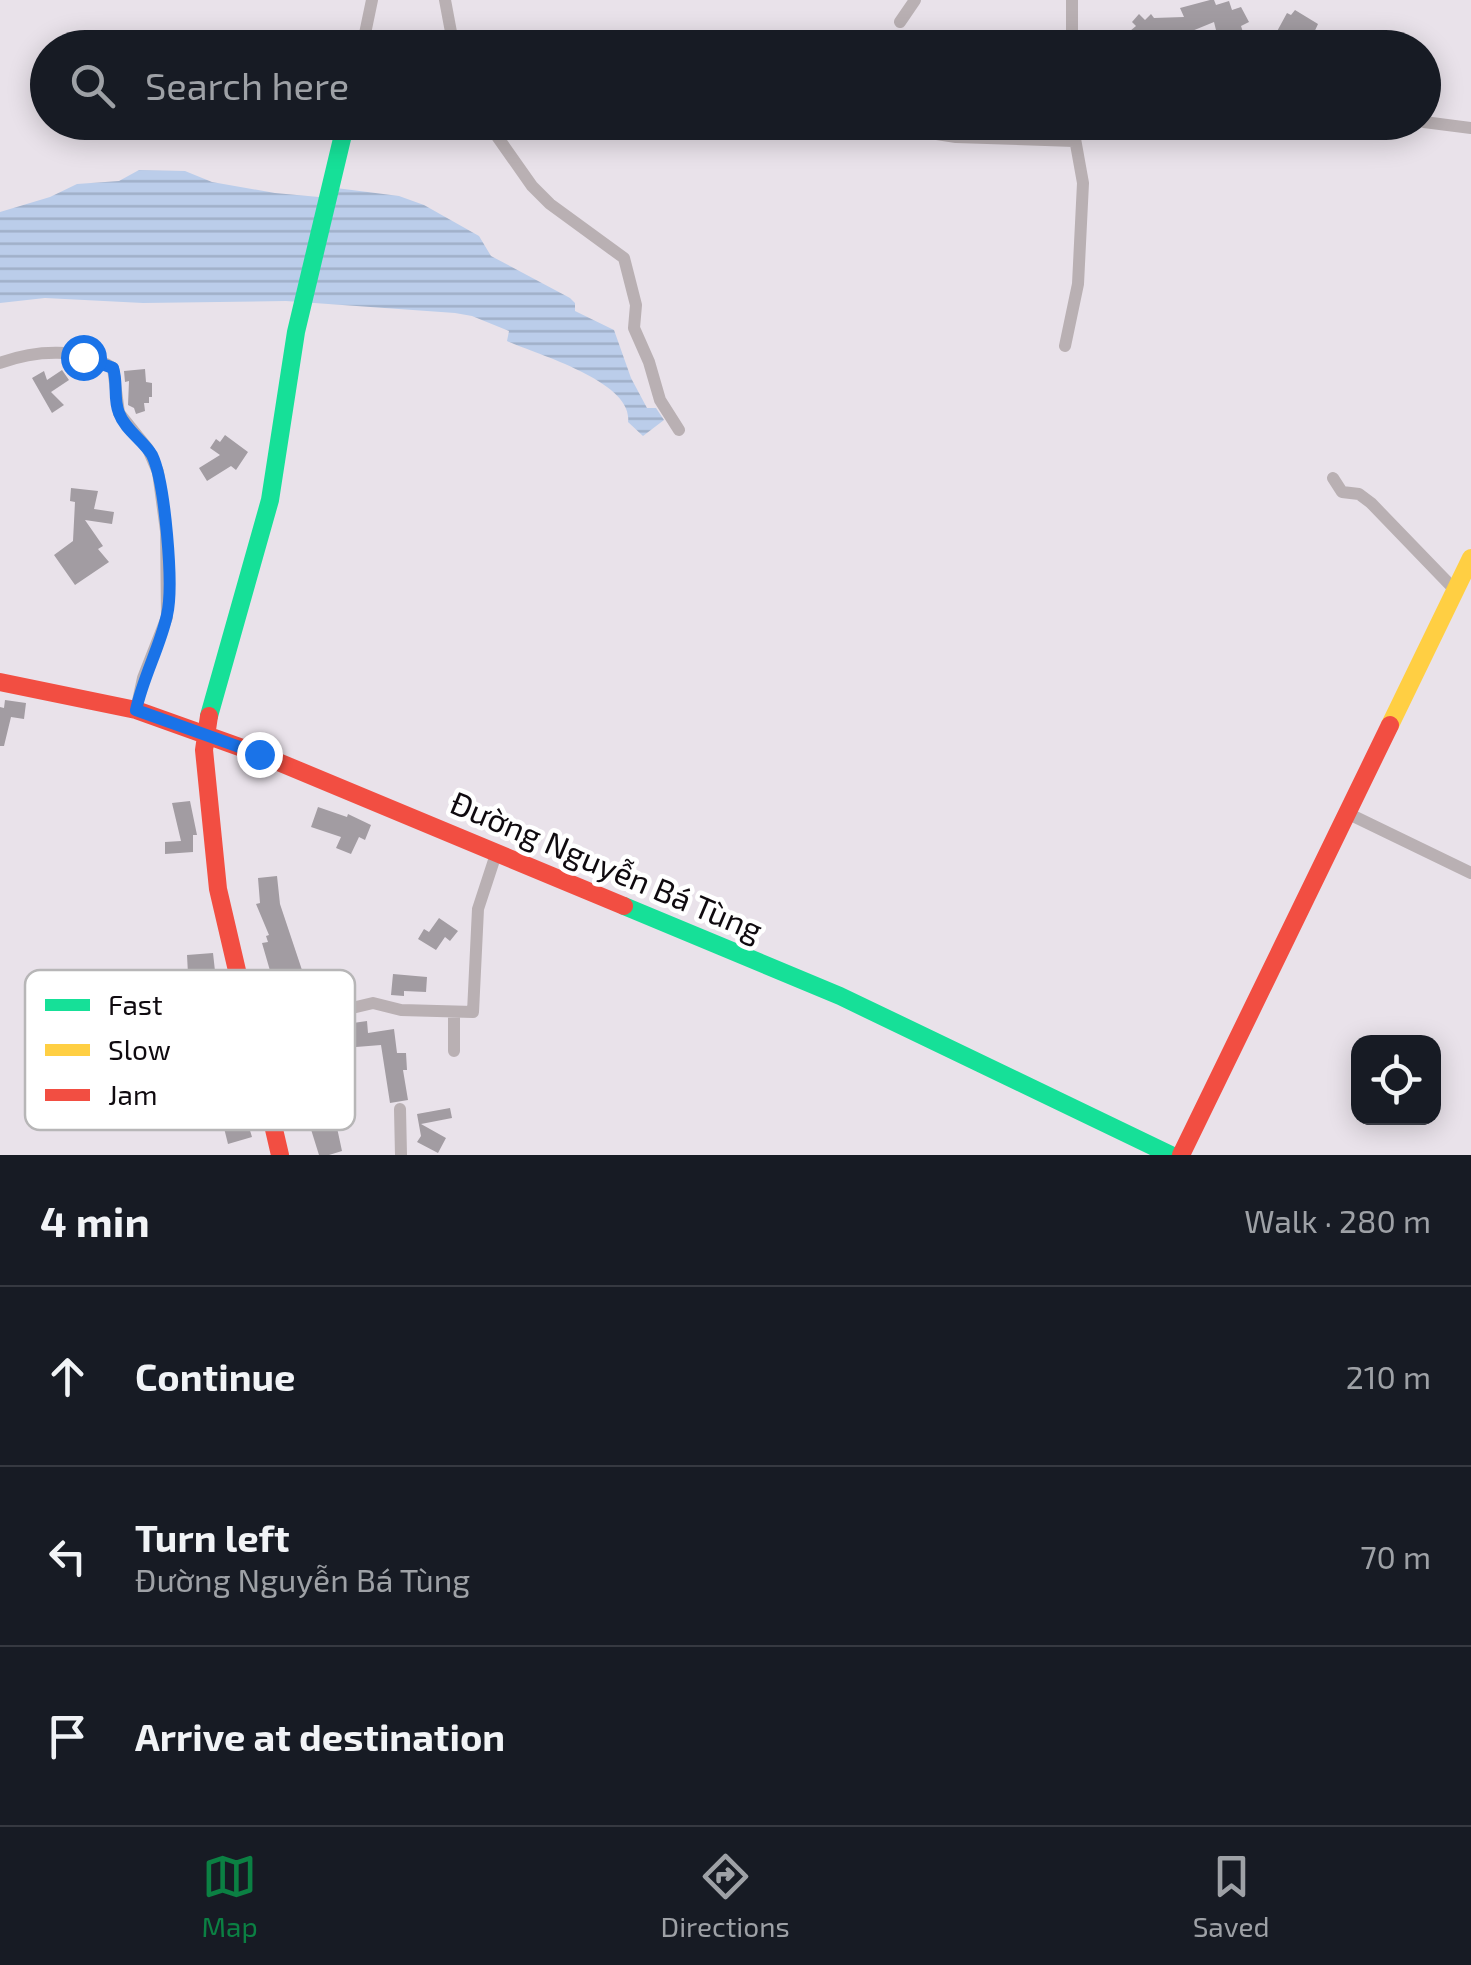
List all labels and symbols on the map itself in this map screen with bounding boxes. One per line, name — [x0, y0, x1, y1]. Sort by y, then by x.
route start — [61, 335, 107, 381]
route end — [237, 732, 283, 778]
street label: Đường Nguyễn Bá Tùng — [445, 782, 769, 948]
legend — [25, 970, 355, 1130]
text: Fast — [108, 987, 163, 1021]
text: Slow — [108, 1032, 171, 1066]
text: Jam — [108, 1077, 157, 1111]

